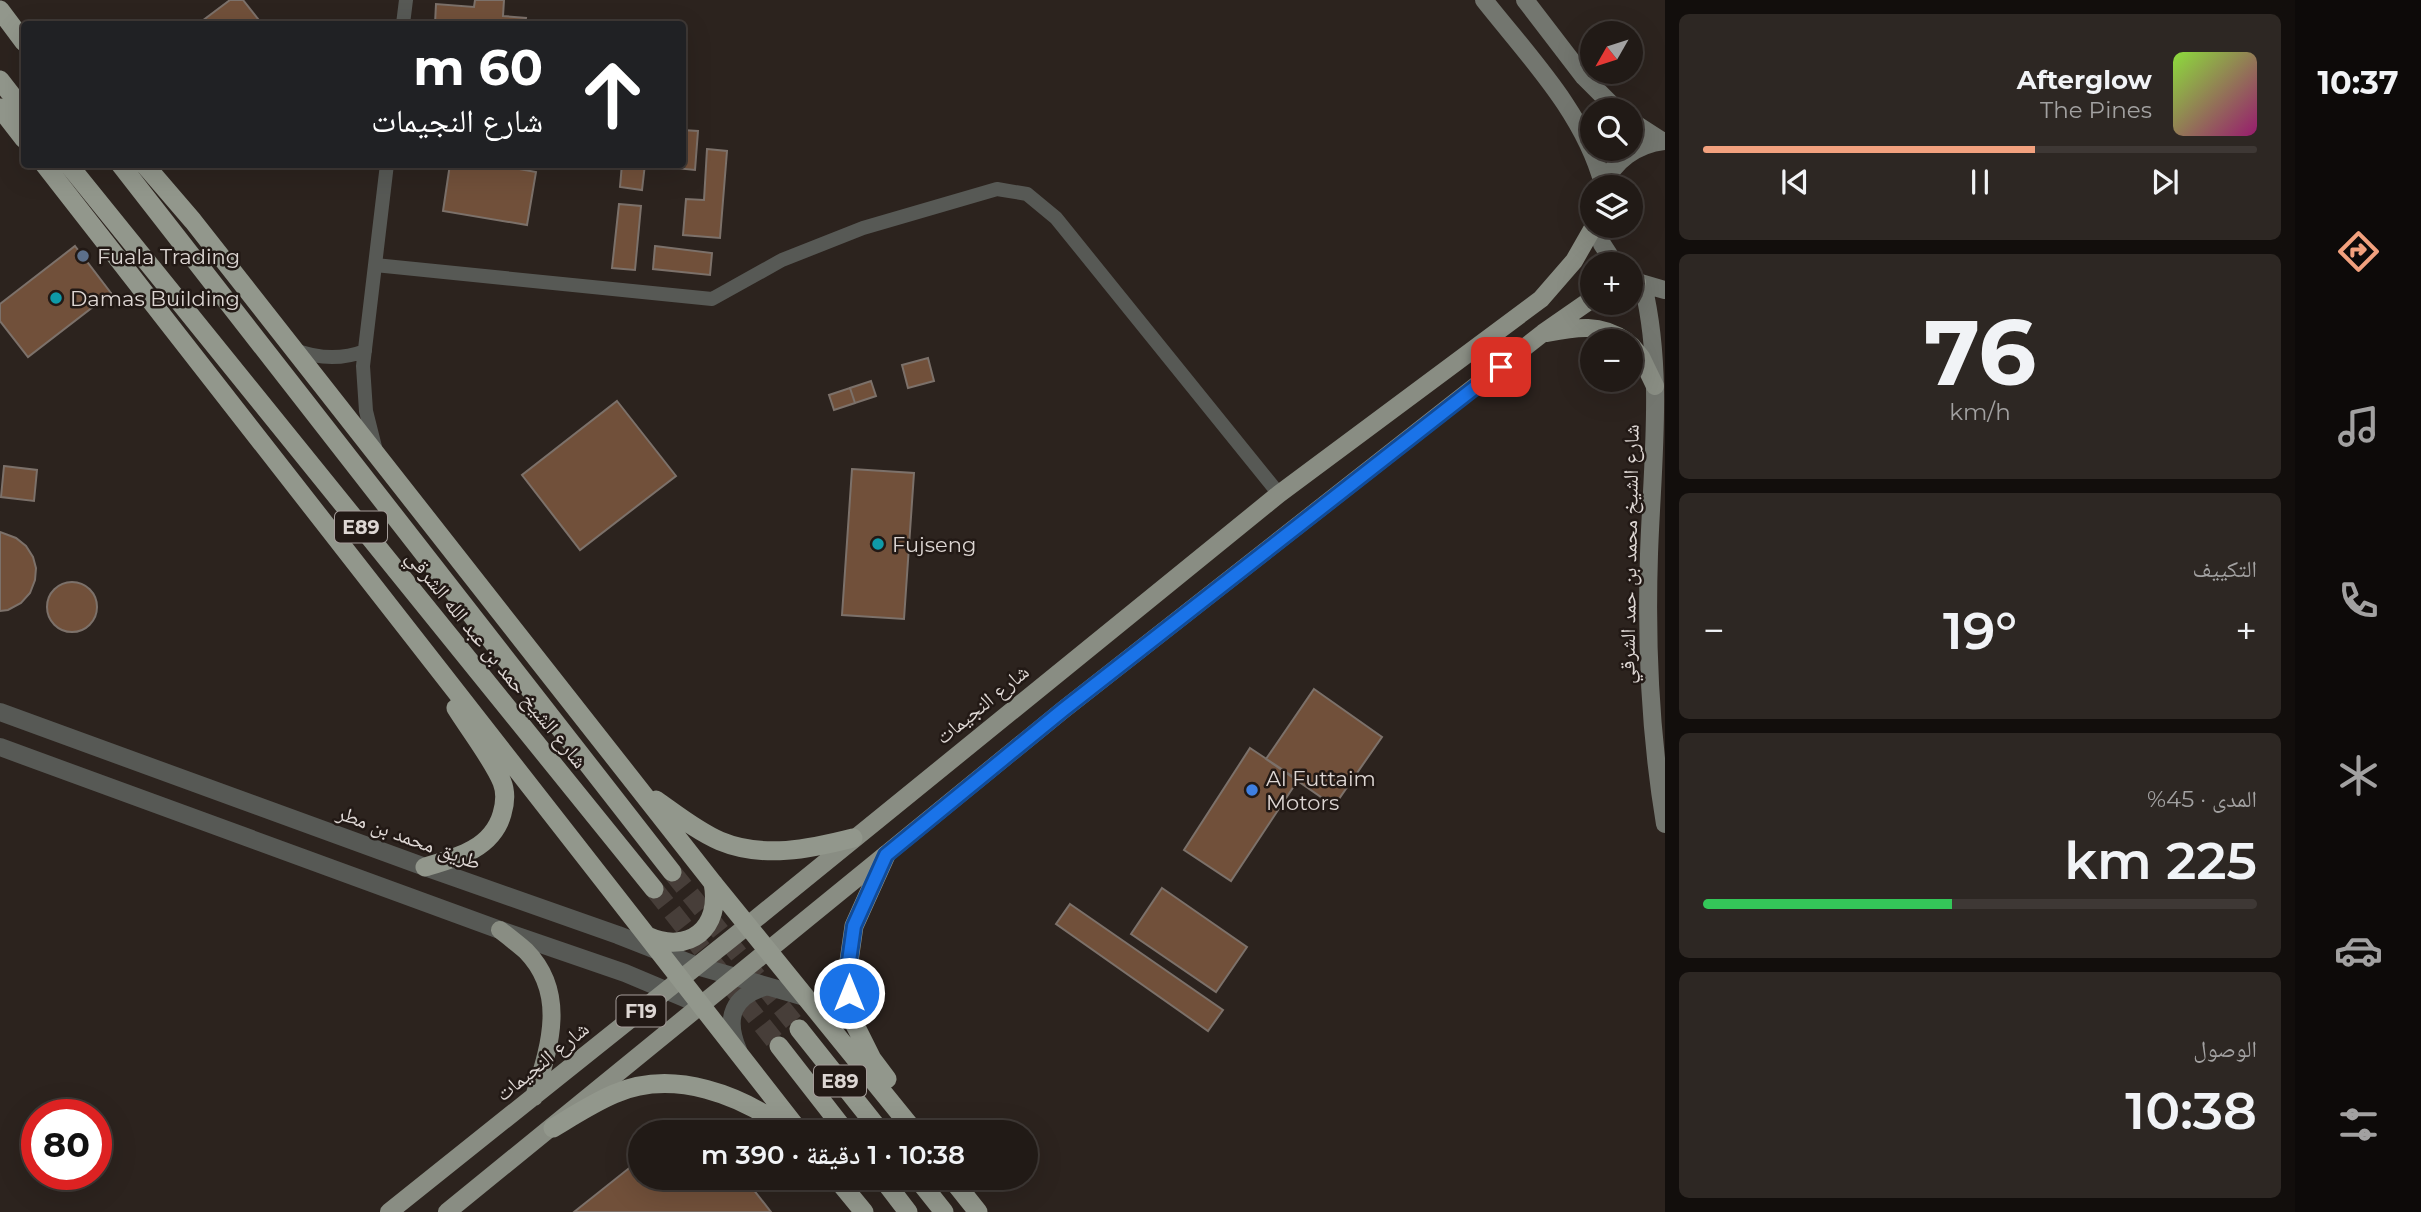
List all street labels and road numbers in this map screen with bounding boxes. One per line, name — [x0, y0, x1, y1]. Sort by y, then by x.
street label: شارع الشيخ محمد بن حمد الشرقي — [1614, 424, 1648, 684]
road number: E89 — [335, 512, 387, 542]
street label: شارع الشيخ حمد بن عبد الله الشرقي — [398, 545, 593, 776]
street label: شارع النجيمات — [930, 659, 1034, 750]
street label: طريق محمد بن مطر — [332, 799, 484, 876]
road number: F19 — [616, 995, 666, 1026]
street label: شارع النجيمات — [490, 1016, 594, 1107]
road number: E89 — [814, 1065, 866, 1096]

